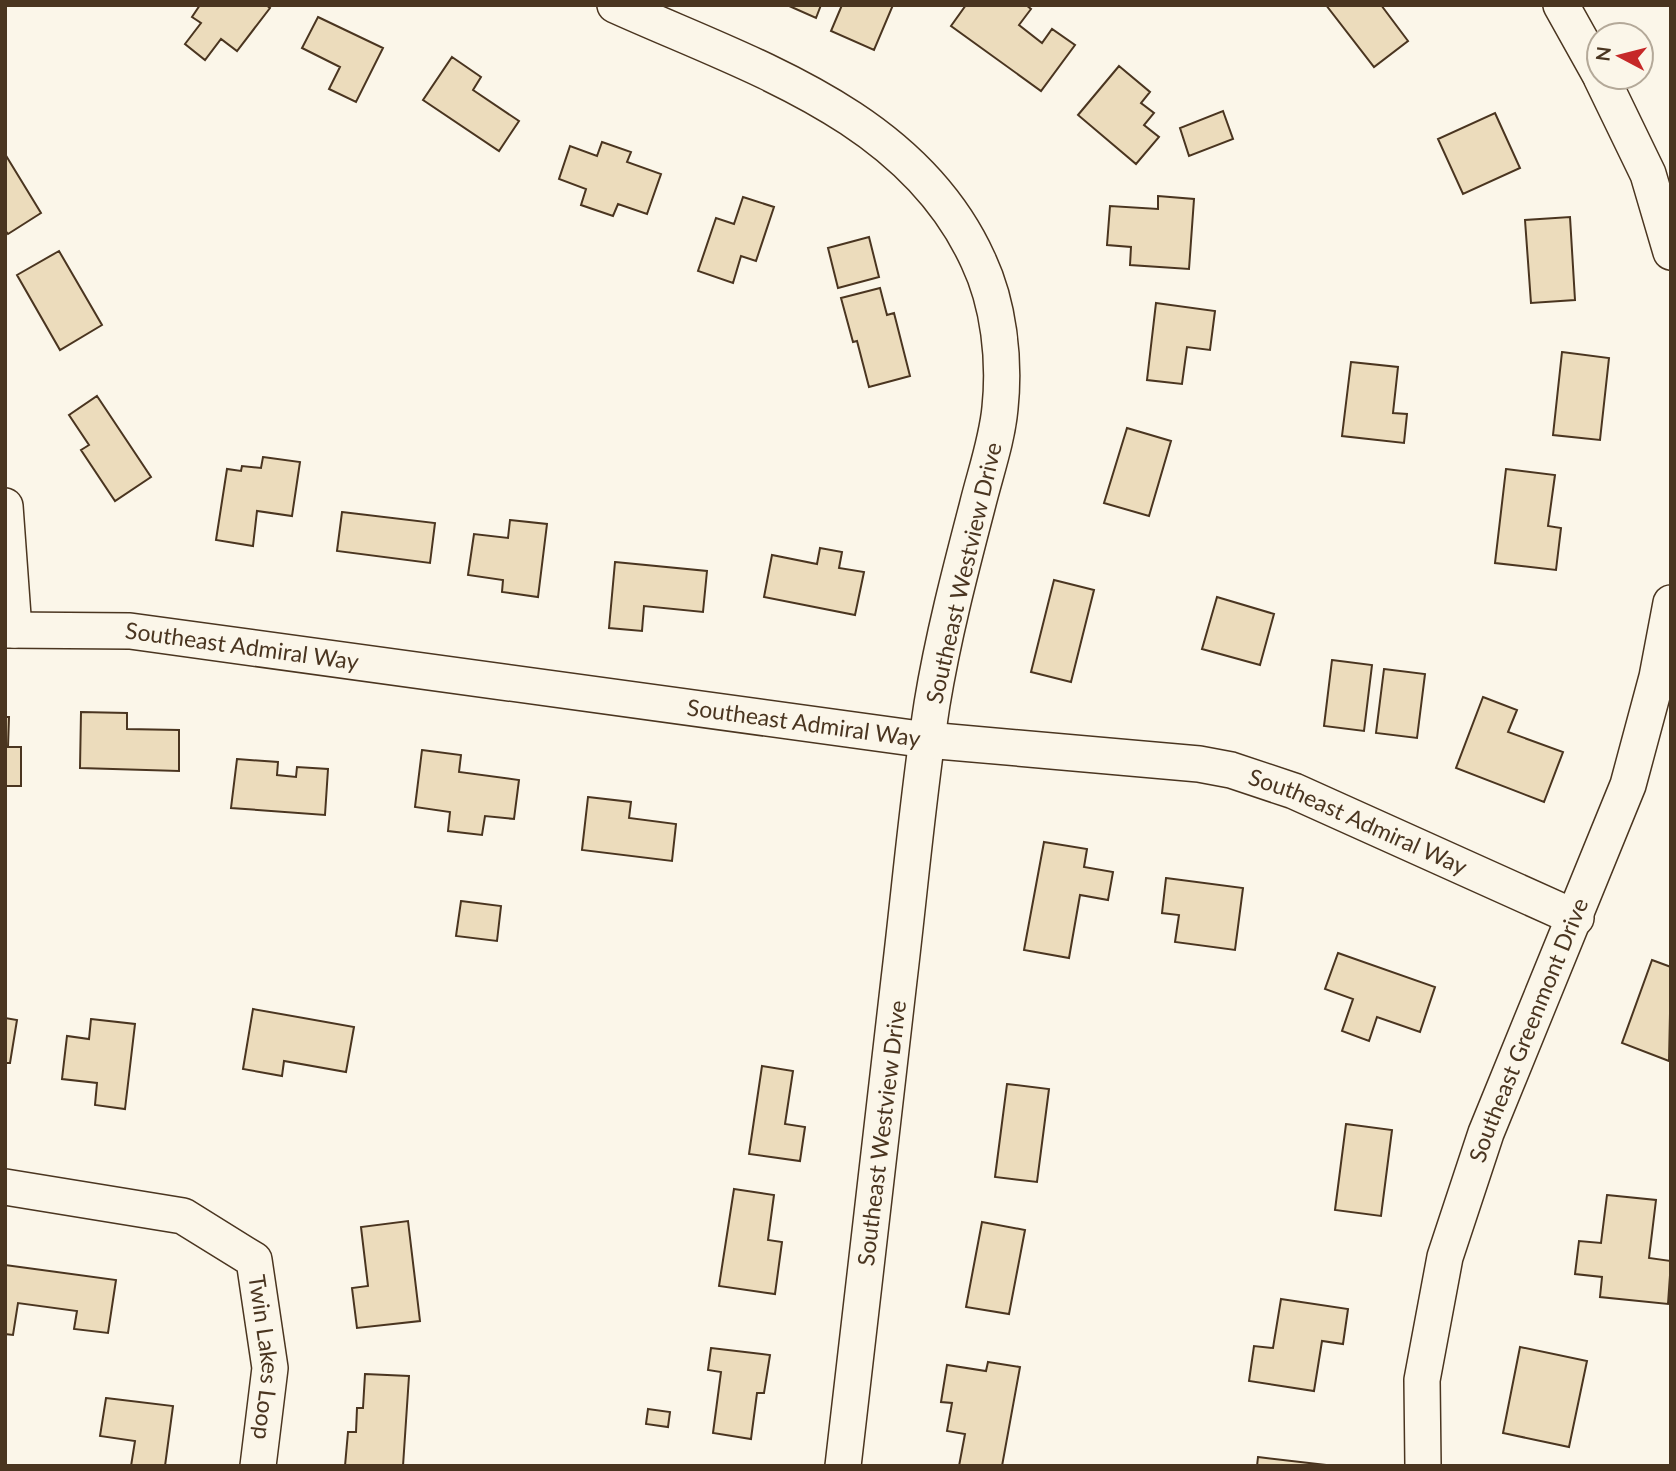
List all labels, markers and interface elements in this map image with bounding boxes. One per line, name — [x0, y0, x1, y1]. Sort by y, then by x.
north arrow — [1585, 21, 1655, 91]
text: N — [1590, 45, 1615, 63]
street label: Southeast Westview Drive — [919, 439, 1007, 706]
street label: Southeast Admiral Way — [124, 616, 361, 675]
street label: Southeast Admiral Way — [685, 692, 922, 752]
street label: Southeast Admiral Way — [1245, 762, 1472, 880]
street label: Southeast Greenmont Drive — [1462, 894, 1593, 1166]
street label: Southeast Westview Drive — [851, 999, 911, 1267]
street label: Twin Lakes Loop — [243, 1273, 286, 1441]

